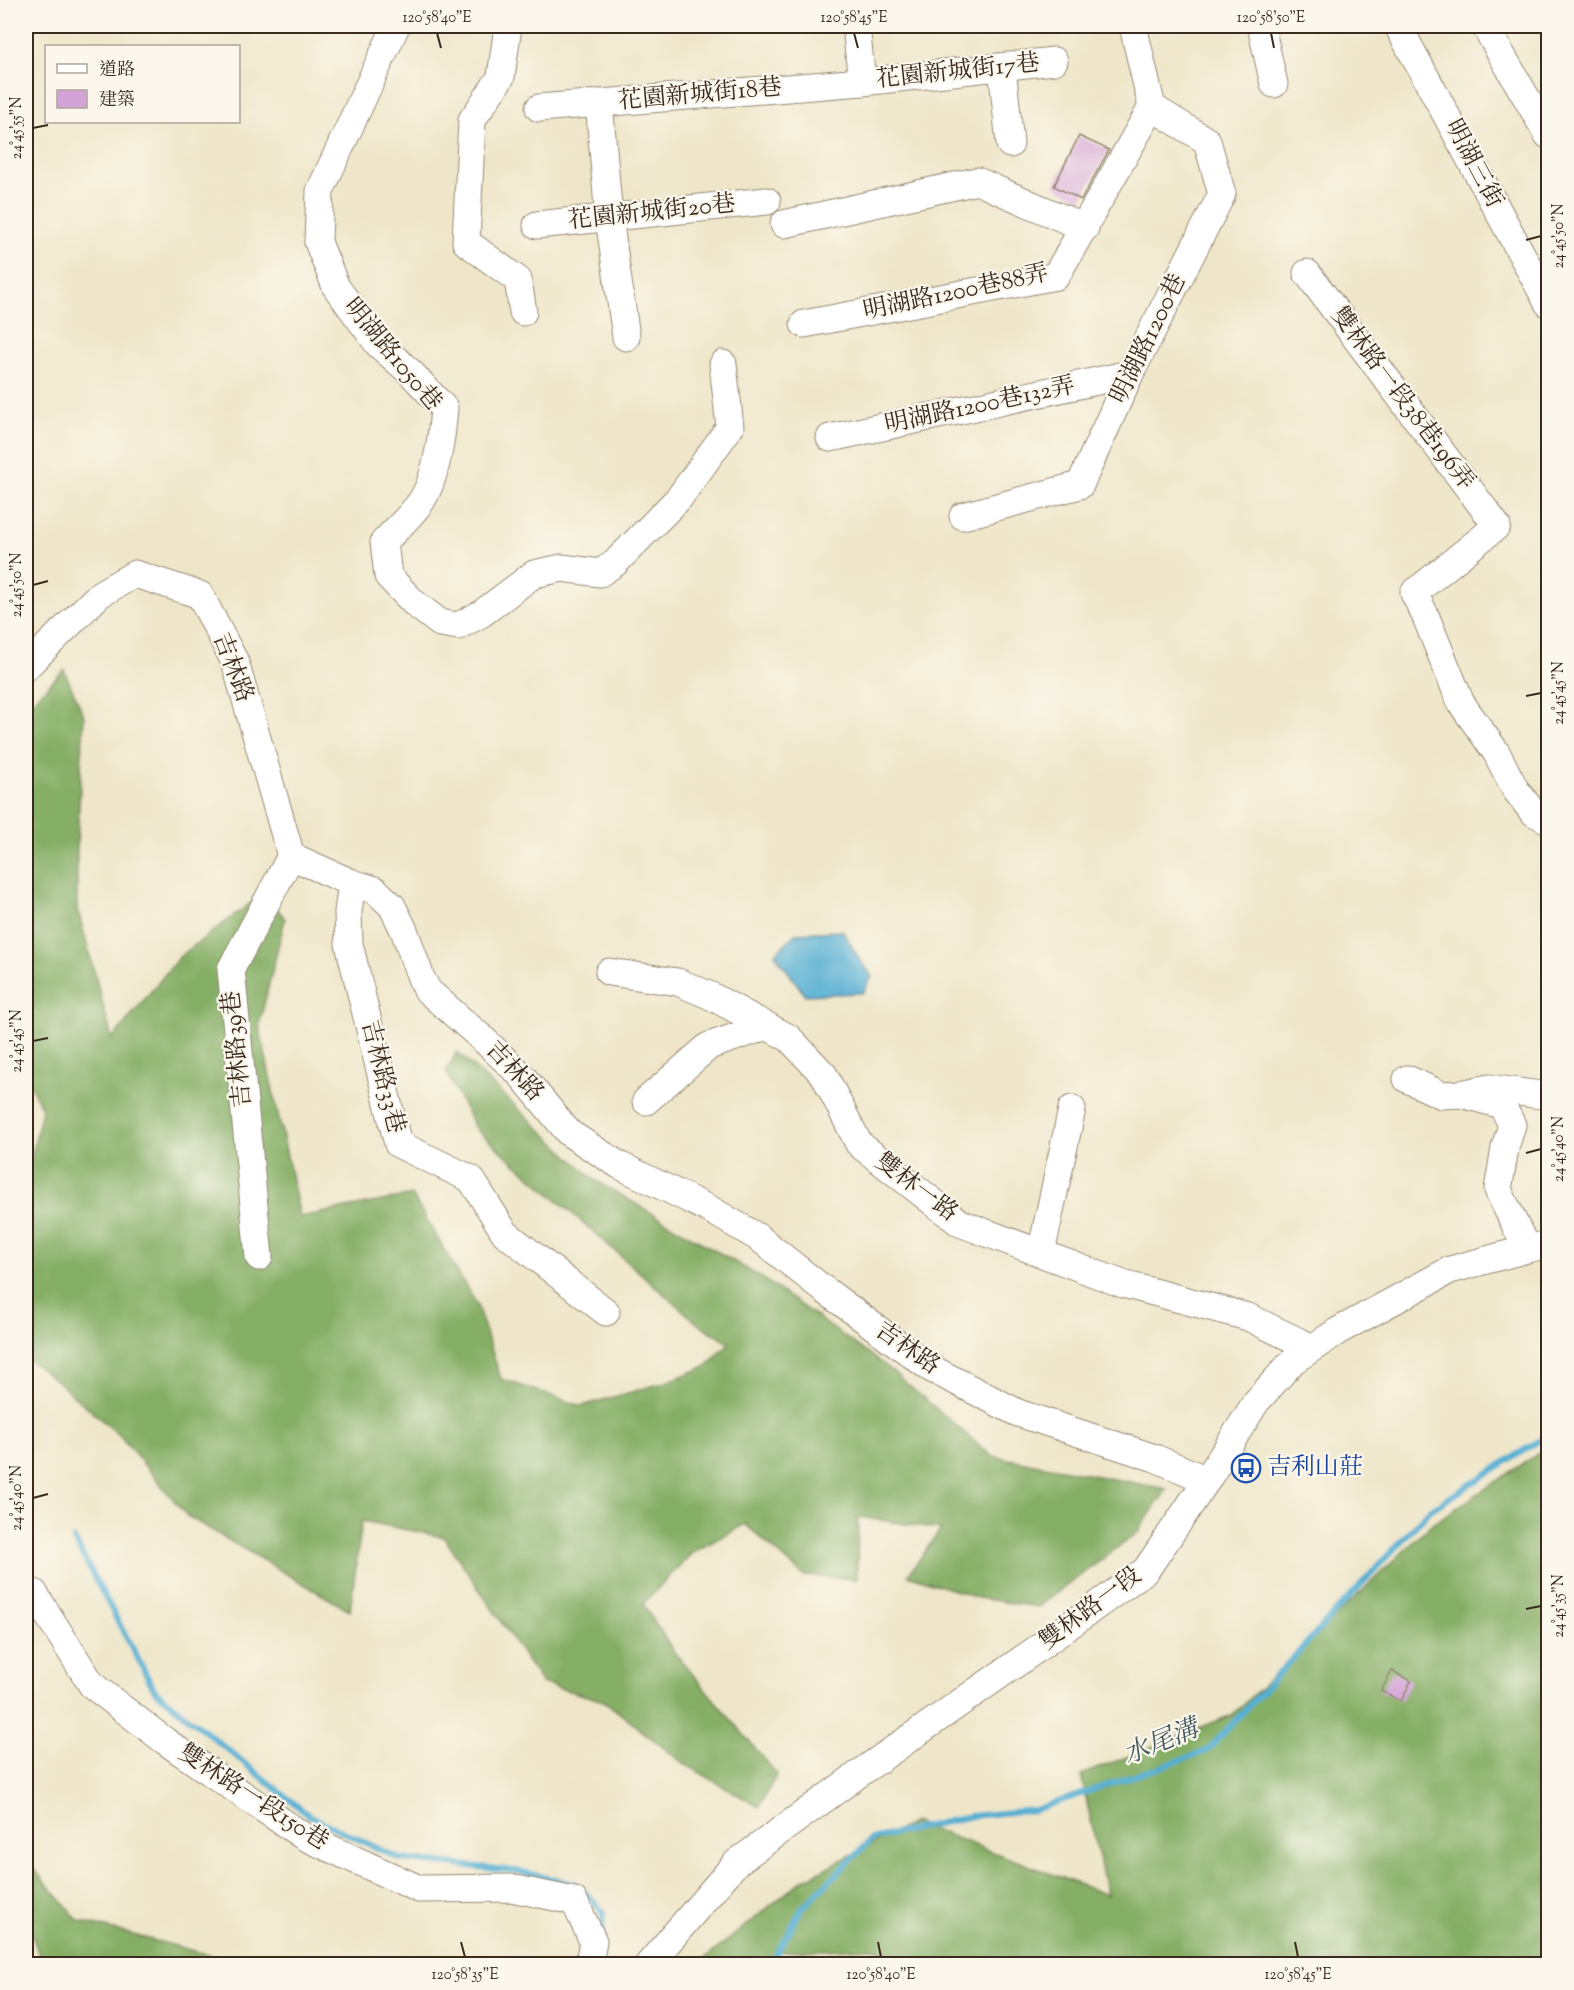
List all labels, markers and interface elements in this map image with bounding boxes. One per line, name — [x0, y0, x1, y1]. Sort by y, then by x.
text: 120°58'40"E — [402, 8, 472, 29]
text: 120°58'45"E — [821, 8, 887, 29]
text: 120°58'50"E — [1237, 8, 1305, 29]
legend — [45, 45, 240, 123]
street label: 花園新城街17巷 — [875, 47, 1041, 97]
text: 道路 — [99, 58, 135, 84]
street label: 花園新城街18巷 — [617, 71, 783, 119]
text: 建築 — [99, 88, 135, 114]
text: 24°45'55"N — [7, 97, 28, 159]
street label: 明湖三街 — [1435, 114, 1511, 214]
street label: 花園新城街20巷 — [567, 187, 737, 239]
text: 24°45'50"N — [1549, 203, 1570, 269]
street label: 明湖路1200巷88弄 — [860, 257, 1052, 329]
street label: 明湖路1200巷 — [1103, 268, 1195, 410]
street label: 明湖路1050巷 — [335, 291, 449, 419]
street label: 雙林路一段38巷196弄 — [1322, 300, 1482, 498]
street label: 明湖路1200巷132弄 — [882, 369, 1078, 443]
text: 24°45'50"N — [7, 552, 28, 618]
street label: 吉林路 — [203, 628, 261, 708]
text: 24°45'45"N — [1549, 661, 1570, 725]
street label: 吉林路39巷 — [215, 989, 261, 1109]
text: 24°45'45"N — [7, 1009, 28, 1073]
street label: 吉林路33巷 — [352, 1017, 412, 1137]
street label: 吉林路 — [477, 1034, 551, 1110]
text: 24°45'40"N — [1549, 1116, 1570, 1182]
street label: 雙林一路 — [867, 1146, 965, 1230]
street label: 吉林路 — [868, 1314, 946, 1384]
place label: 吉利山莊 — [1267, 1451, 1363, 1485]
bus stop icon: 吉利山莊 — [1230, 1452, 1262, 1484]
text: 24°45'40"N — [7, 1465, 28, 1531]
street label: 雙林路一段 — [1033, 1559, 1149, 1659]
text: 24°45'35"N — [1549, 1574, 1570, 1638]
water label: 水尾溝 — [1118, 1710, 1208, 1775]
street label: 雙林路一段150巷 — [171, 1737, 335, 1859]
text: 120°58'35"E — [432, 1965, 498, 1986]
text: 120°58'40"E — [846, 1965, 916, 1986]
text: 120°58'45"E — [1265, 1965, 1331, 1986]

